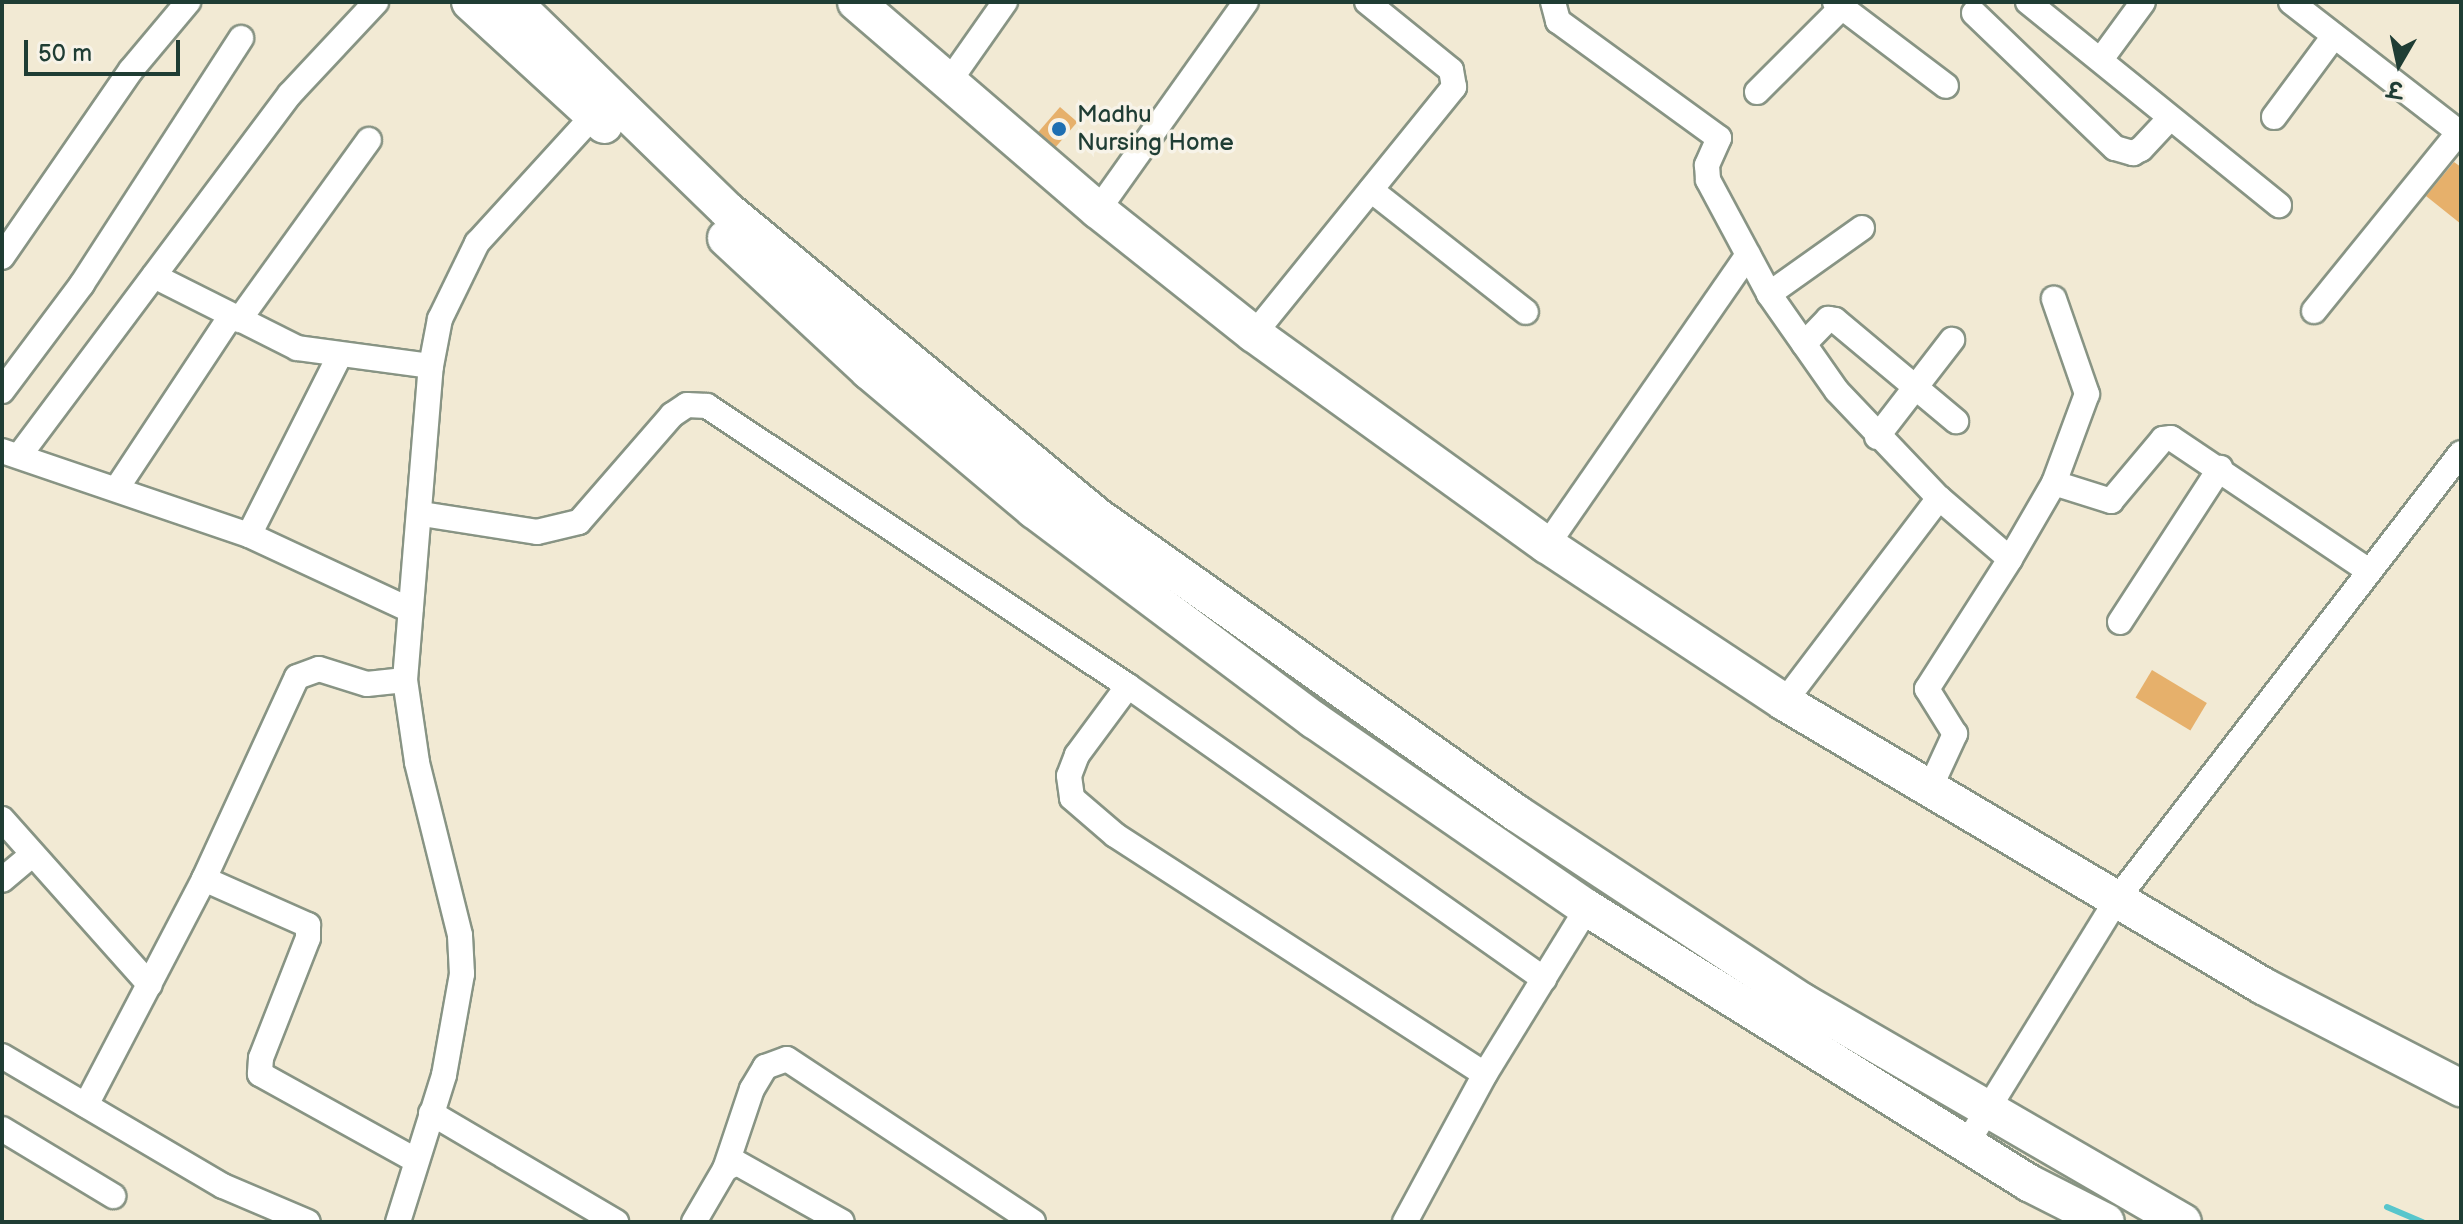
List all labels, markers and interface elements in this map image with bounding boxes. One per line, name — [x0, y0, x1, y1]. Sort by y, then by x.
scale bar — [28, 24, 184, 74]
north arrow — [2359, 24, 2439, 104]
text: 50 m — [38, 39, 92, 68]
text: उ — [2386, 74, 2405, 103]
place label: Madhu Nursing Home — [1077, 101, 1234, 157]
marker: Madhu Nursing Home — [1048, 118, 1070, 140]

